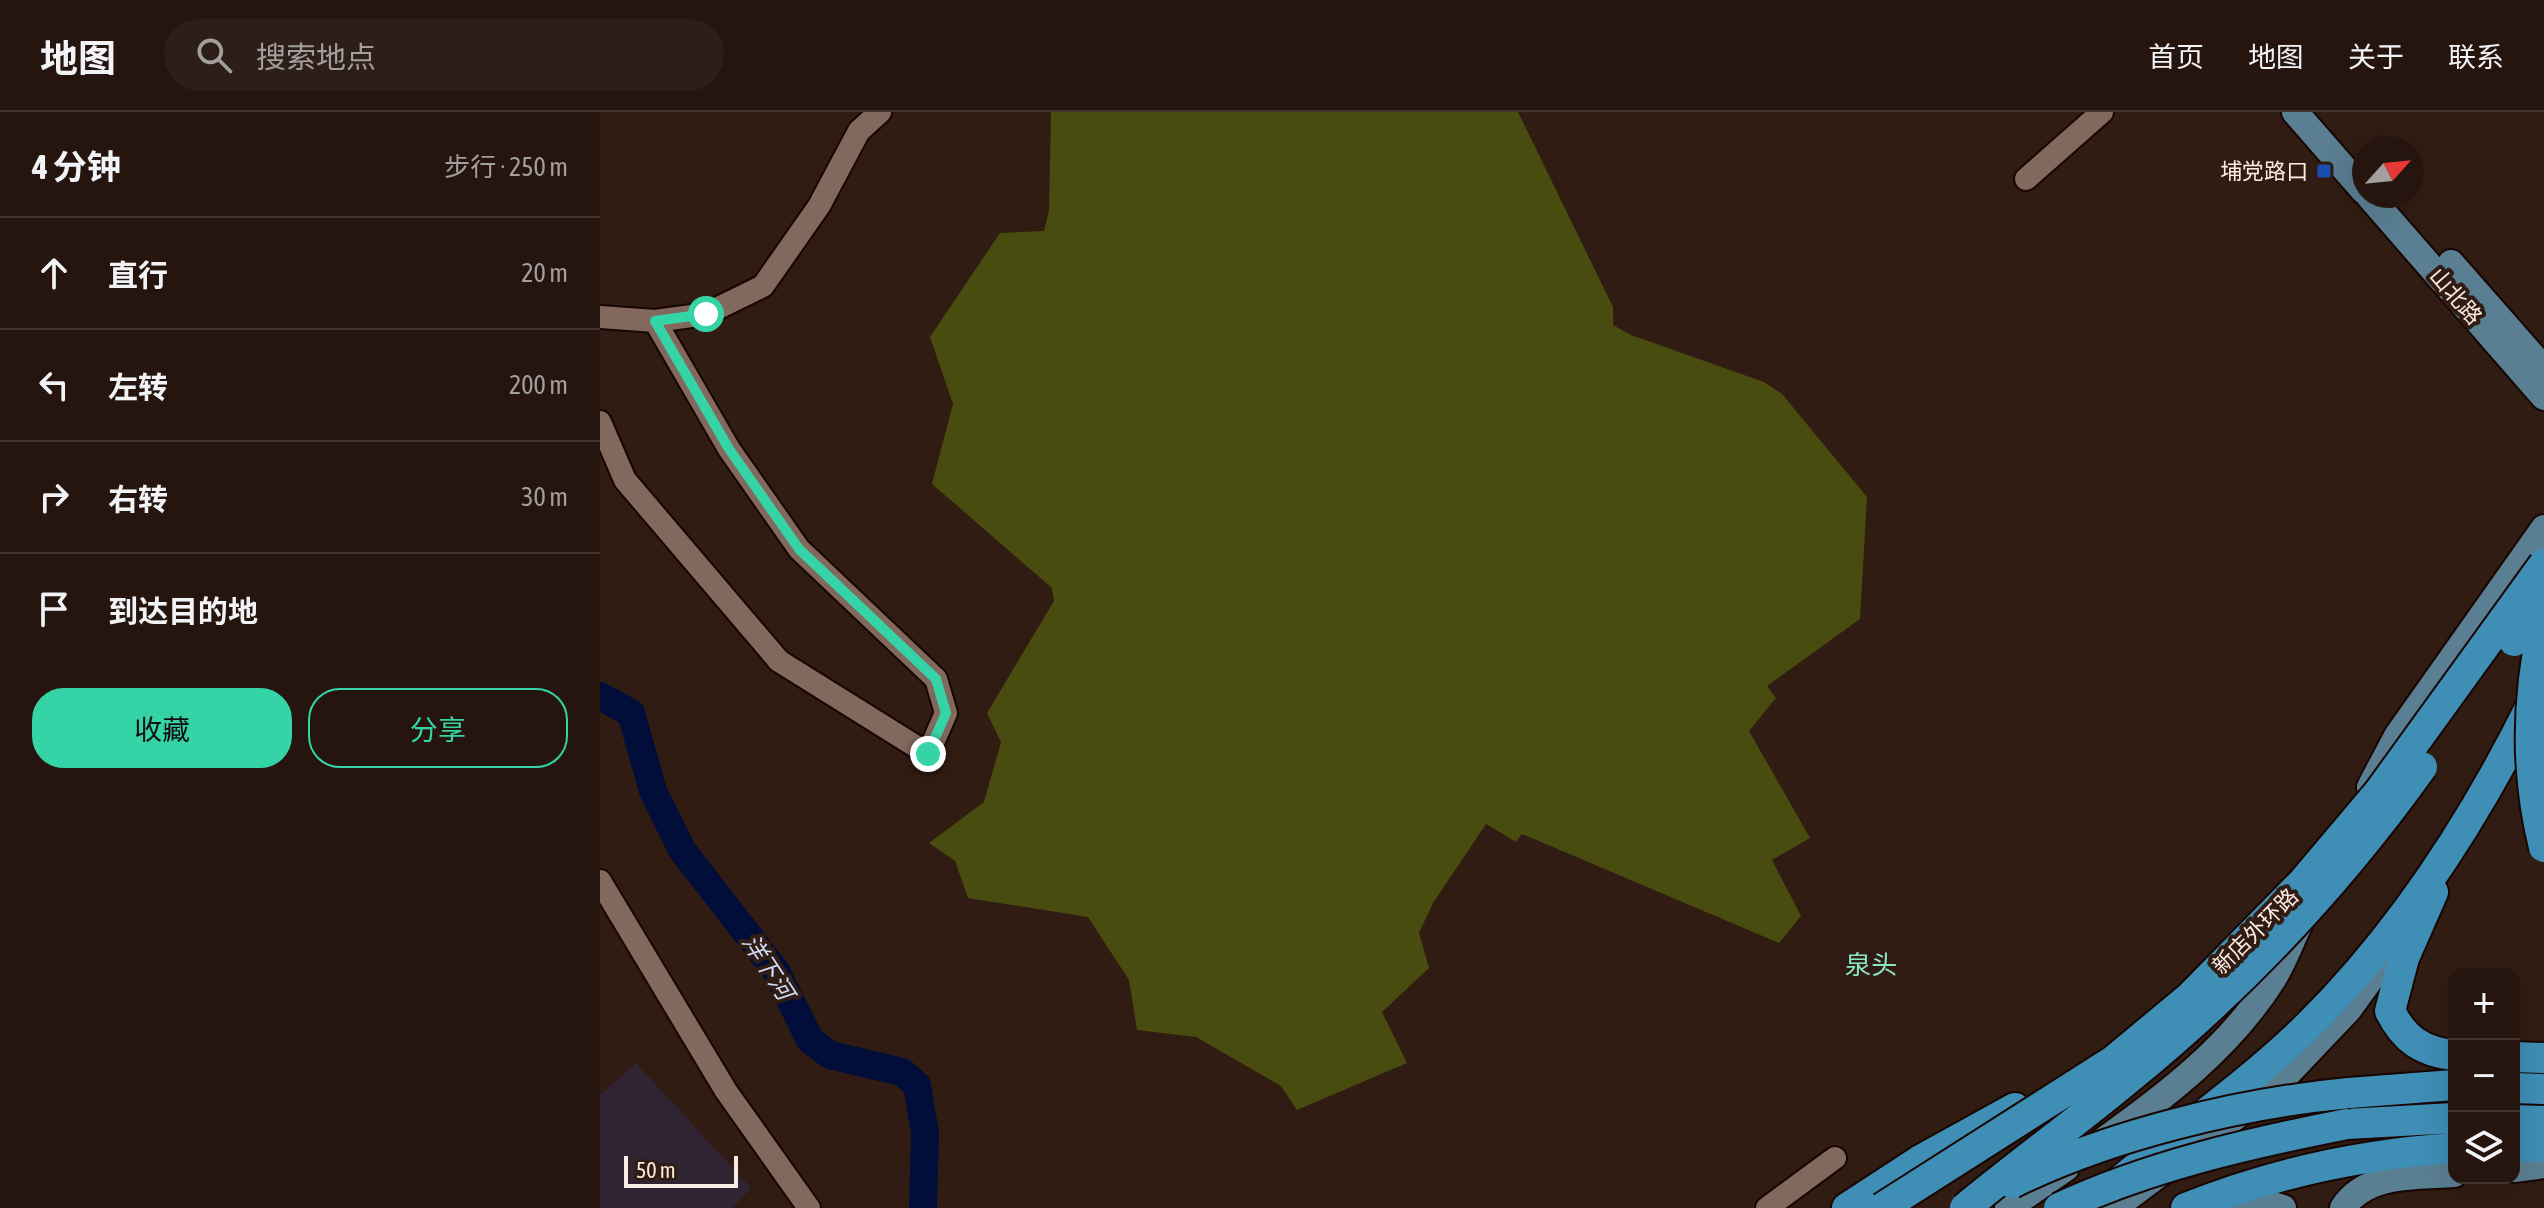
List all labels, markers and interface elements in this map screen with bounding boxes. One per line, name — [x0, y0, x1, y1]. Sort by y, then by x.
search box — [164, 19, 724, 91]
icon: search — [192, 33, 236, 77]
text: 地图 — [40, 37, 116, 80]
text: 搜索地点 — [256, 40, 376, 74]
text: 首页 — [2148, 41, 2204, 73]
text: 地图 — [2248, 41, 2304, 73]
text: 关于 — [2348, 41, 2404, 73]
text: 联系 — [2448, 41, 2504, 73]
north arrow — [2352, 136, 2424, 208]
text: 4 分钟 — [32, 147, 121, 186]
text: 步行 · 250 m — [444, 152, 568, 182]
place label: 埔党路口 — [2220, 158, 2308, 184]
marker: 埔党路口 — [2315, 162, 2333, 180]
icon: ahead — [32, 251, 76, 295]
text: 直行 — [108, 258, 168, 292]
text: 20 m — [521, 258, 568, 288]
street label: 山北路 — [2425, 263, 2487, 329]
route start — [688, 296, 724, 332]
icon: left — [32, 363, 76, 407]
text: 左转 — [108, 370, 168, 404]
text: 200 m — [509, 370, 568, 400]
icon: right — [32, 475, 76, 519]
text: 右转 — [108, 482, 168, 516]
text: 30 m — [521, 482, 568, 512]
icon: arrive — [32, 587, 76, 631]
text: 到达目的地 — [108, 594, 258, 628]
button: 收藏 — [32, 688, 292, 768]
button: 分享 — [308, 688, 568, 768]
route end — [910, 736, 946, 772]
street label: 新店外环路 — [2207, 883, 2303, 979]
water label: 洋下河 — [737, 929, 801, 1008]
district label: 泉头 — [1845, 950, 1897, 980]
map controls — [2448, 968, 2520, 1184]
button: + — [2448, 968, 2520, 1040]
button: − — [2448, 1040, 2520, 1112]
button: layers — [2448, 1112, 2520, 1184]
scale bar — [624, 1152, 738, 1188]
text: 50 m — [636, 1157, 676, 1183]

